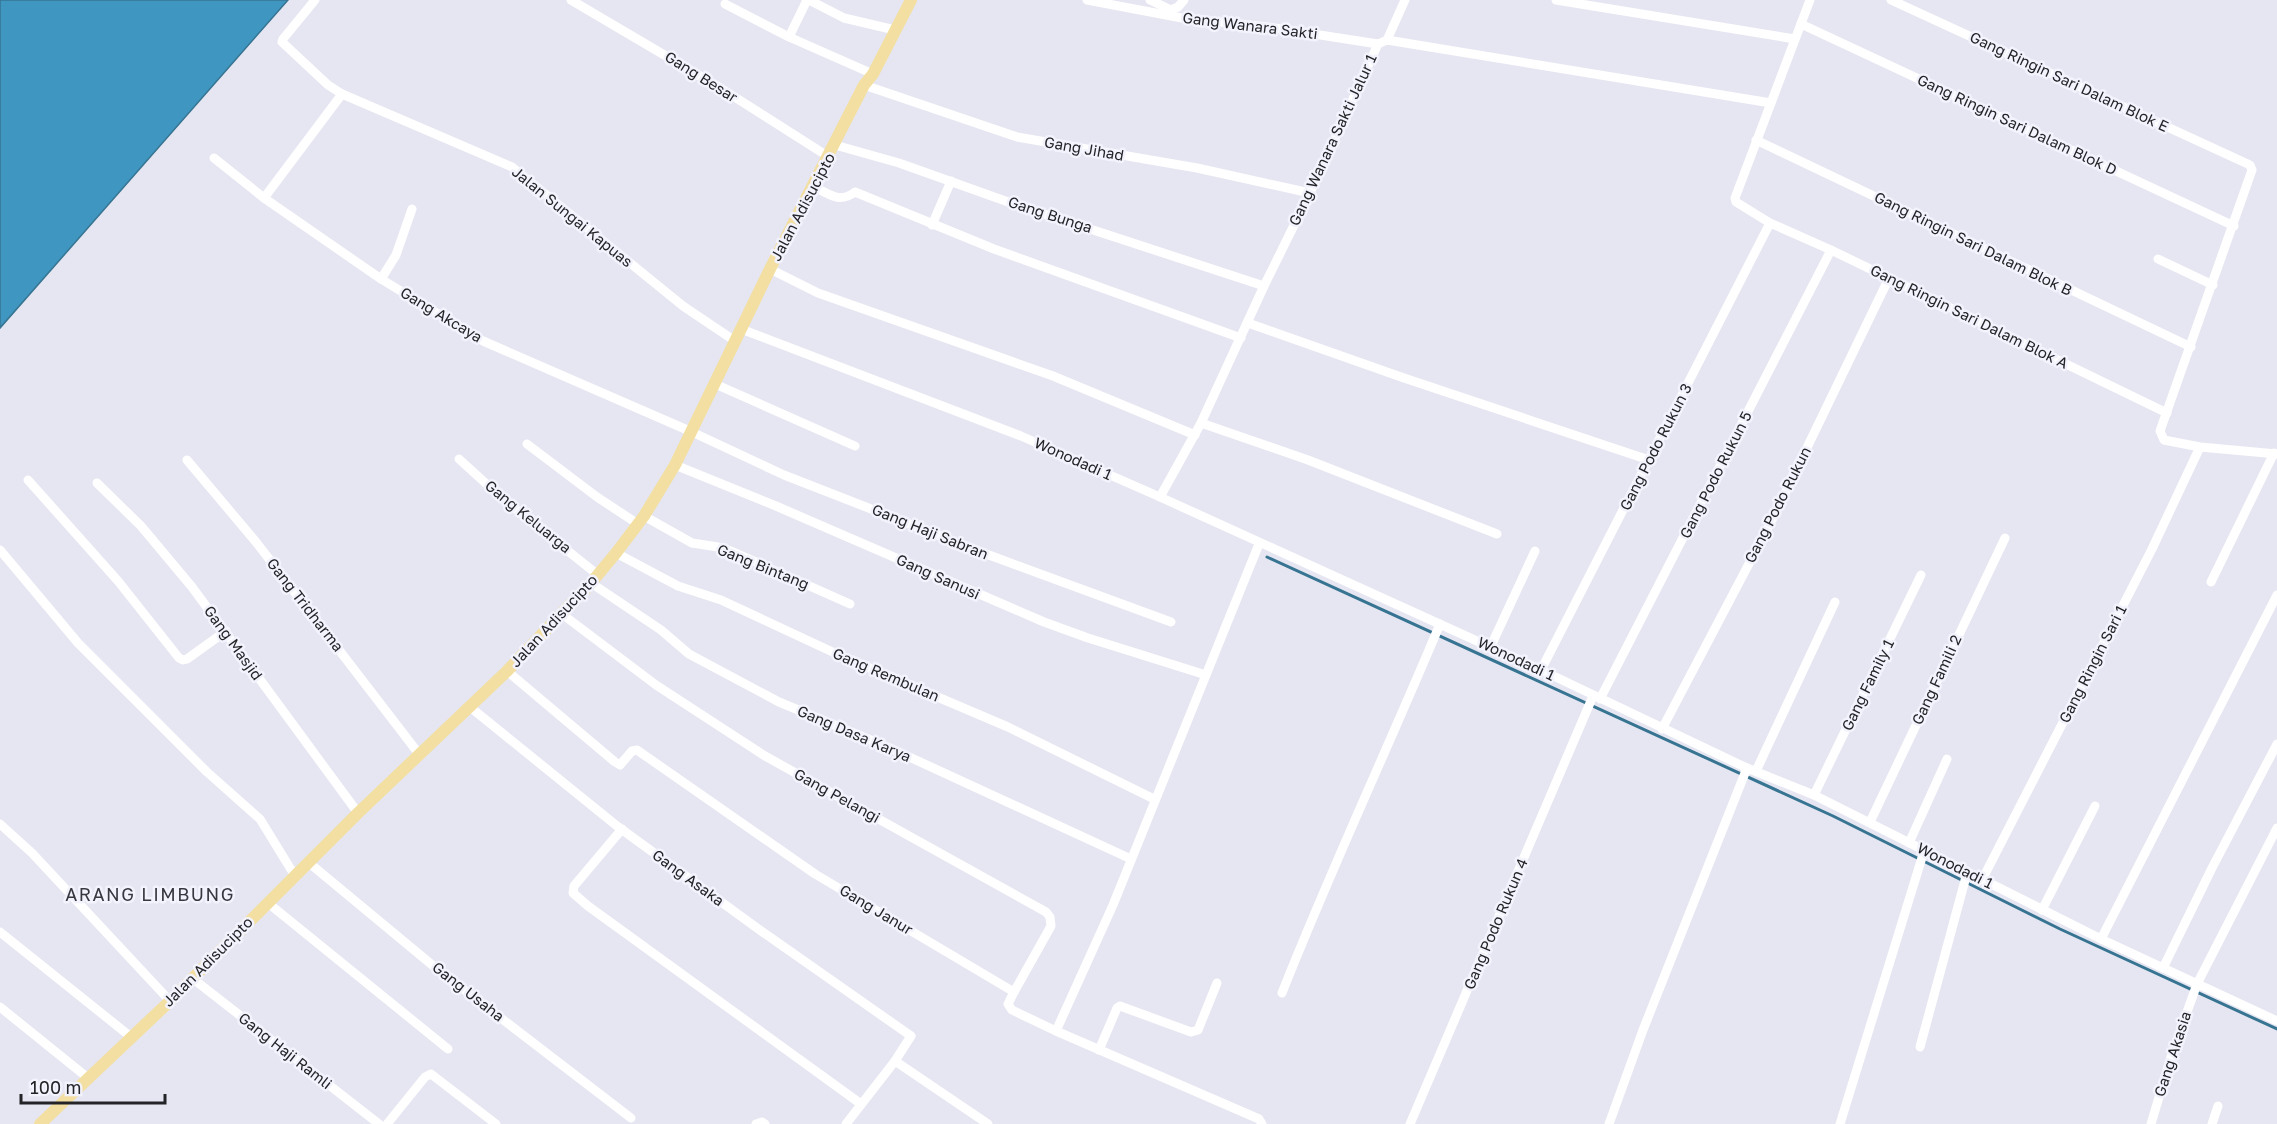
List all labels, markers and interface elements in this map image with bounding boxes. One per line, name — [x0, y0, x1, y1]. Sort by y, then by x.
street label: Gang Wanara Sakti — [1182, 8, 1319, 42]
street label: Gang Ringin Sari Dalam Blok E — [1967, 27, 2172, 135]
street label: Gang Besar — [662, 47, 741, 106]
street label: Gang Wanara Sakti Jalur 1 — [1284, 51, 1380, 228]
street label: Gang Ringin Sari Dalam Blok D — [1915, 70, 2120, 178]
street label: Gang Jihad — [1043, 132, 1125, 164]
street label: Jalan Adisucipto — [766, 149, 838, 264]
street label: Jalan Sungai Kapuas — [509, 162, 637, 270]
street label: Gang Ringin Sari Dalam Blok B — [1872, 187, 2075, 299]
street label: Gang Bunga — [1006, 192, 1095, 236]
street label: Gang Ringin Sari Dalam Blok A — [1868, 260, 2071, 372]
street label: Gang Akcaya — [397, 283, 486, 346]
street label: Gang Podo Rukun 3 — [1615, 380, 1695, 513]
street label: Gang Podo Rukun 5 — [1675, 408, 1755, 541]
street label: Wonodadi 1 — [1032, 433, 1115, 483]
street label: Gang Podo Rukun — [1740, 444, 1814, 566]
street label: Gang Keluarga — [482, 476, 575, 556]
street label: Gang Haji Sabran — [870, 500, 991, 563]
street label: Gang Bintang — [715, 539, 812, 593]
street label: Gang Sanusi — [894, 550, 983, 603]
street label: Gang Tridharma — [264, 554, 348, 655]
street label: Jalan Adisucipto — [506, 570, 601, 670]
street label: Gang Masjid — [201, 602, 267, 683]
street label: Gang Ringin Sari 1 — [2055, 602, 2130, 725]
street label: Wonodadi 1 — [1475, 632, 1558, 684]
street label: Gang Famili 2 — [1907, 632, 1965, 727]
street label: Gang Family 1 — [1837, 636, 1897, 733]
street label: Gang Rembulan — [830, 644, 942, 705]
street label: Gang Dasa Karya — [795, 701, 914, 765]
street label: Gang Pelangi — [791, 764, 884, 826]
street label: Wonodadi 1 — [1914, 838, 1997, 892]
street label: Gang Asaka — [649, 845, 728, 909]
street label: Gang Podo Rukun 4 — [1459, 855, 1531, 992]
street label: Gang Janur — [837, 880, 917, 938]
district label: ARANG LIMBUNG — [65, 883, 235, 905]
street label: Jalan Adisucipto — [159, 913, 256, 1010]
street label: Gang Usaha — [429, 958, 508, 1025]
street label: Gang Haji Ramli — [235, 1008, 336, 1092]
street label: Gang Akasia — [2150, 1009, 2194, 1099]
scale bar — [21, 1067, 165, 1105]
text: 100 m — [30, 1076, 81, 1098]

